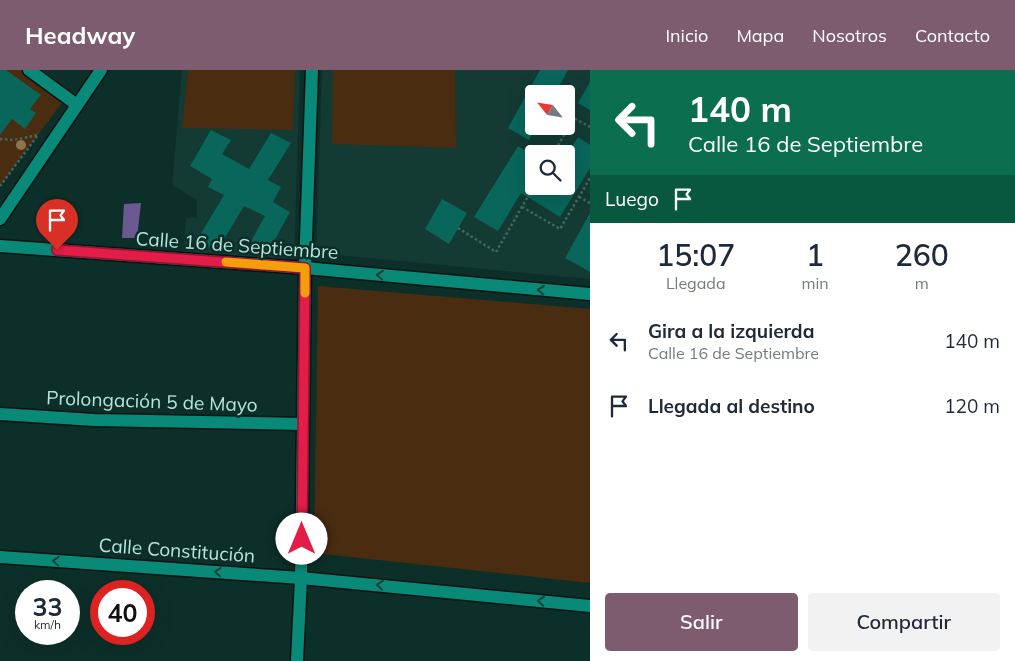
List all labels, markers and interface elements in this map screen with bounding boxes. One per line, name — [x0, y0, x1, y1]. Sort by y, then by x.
text: Headway — [25, 20, 135, 50]
text: Inicio — [665, 24, 708, 47]
text: Mapa — [736, 24, 784, 47]
text: Nosotros — [812, 24, 887, 47]
text: Contacto — [915, 24, 990, 47]
north arrow — [525, 85, 575, 135]
map controls — [525, 85, 575, 195]
text: 140 m — [688, 87, 792, 131]
icon: left — [605, 90, 670, 155]
text: Calle 16 de Septiembre — [688, 130, 923, 158]
button: search — [525, 145, 575, 195]
icon: arrive — [669, 185, 697, 213]
text: Luego — [605, 187, 659, 211]
pin — [36, 199, 78, 250]
icon: arrive — [43, 206, 71, 234]
street label: Calle 16 de Septiembre — [135, 226, 339, 264]
text: 15:07 — [656, 236, 735, 274]
text: 1 — [806, 236, 824, 274]
text: 260 — [895, 236, 949, 274]
one-way arrow — [375, 270, 383, 281]
text: Llegada — [666, 273, 726, 293]
text: min — [801, 273, 829, 293]
text: m — [915, 273, 929, 293]
one-way arrow — [537, 284, 545, 295]
text: Gira a la izquierda — [648, 319, 814, 343]
icon: left — [605, 327, 633, 355]
text: 140 m — [944, 329, 1000, 353]
text: Calle 16 de Septiembre — [648, 343, 819, 363]
street label: Prolongación 5 de Mayo — [46, 385, 258, 417]
icon: arrive — [605, 392, 633, 420]
text: Llegada al destino — [648, 394, 815, 418]
text: 120 m — [944, 394, 1000, 418]
position arrow — [275, 512, 327, 564]
street label: Calle Constitución — [98, 533, 256, 567]
one-way arrow — [51, 556, 59, 567]
one-way arrow — [214, 567, 222, 578]
speed limit sign: 40 — [90, 580, 155, 645]
one-way arrow — [375, 580, 383, 591]
text: 33 — [32, 591, 63, 622]
button: Salir — [605, 593, 798, 651]
button: Compartir — [808, 593, 1000, 651]
one-way arrow — [537, 596, 545, 607]
text: km/h — [34, 617, 61, 632]

